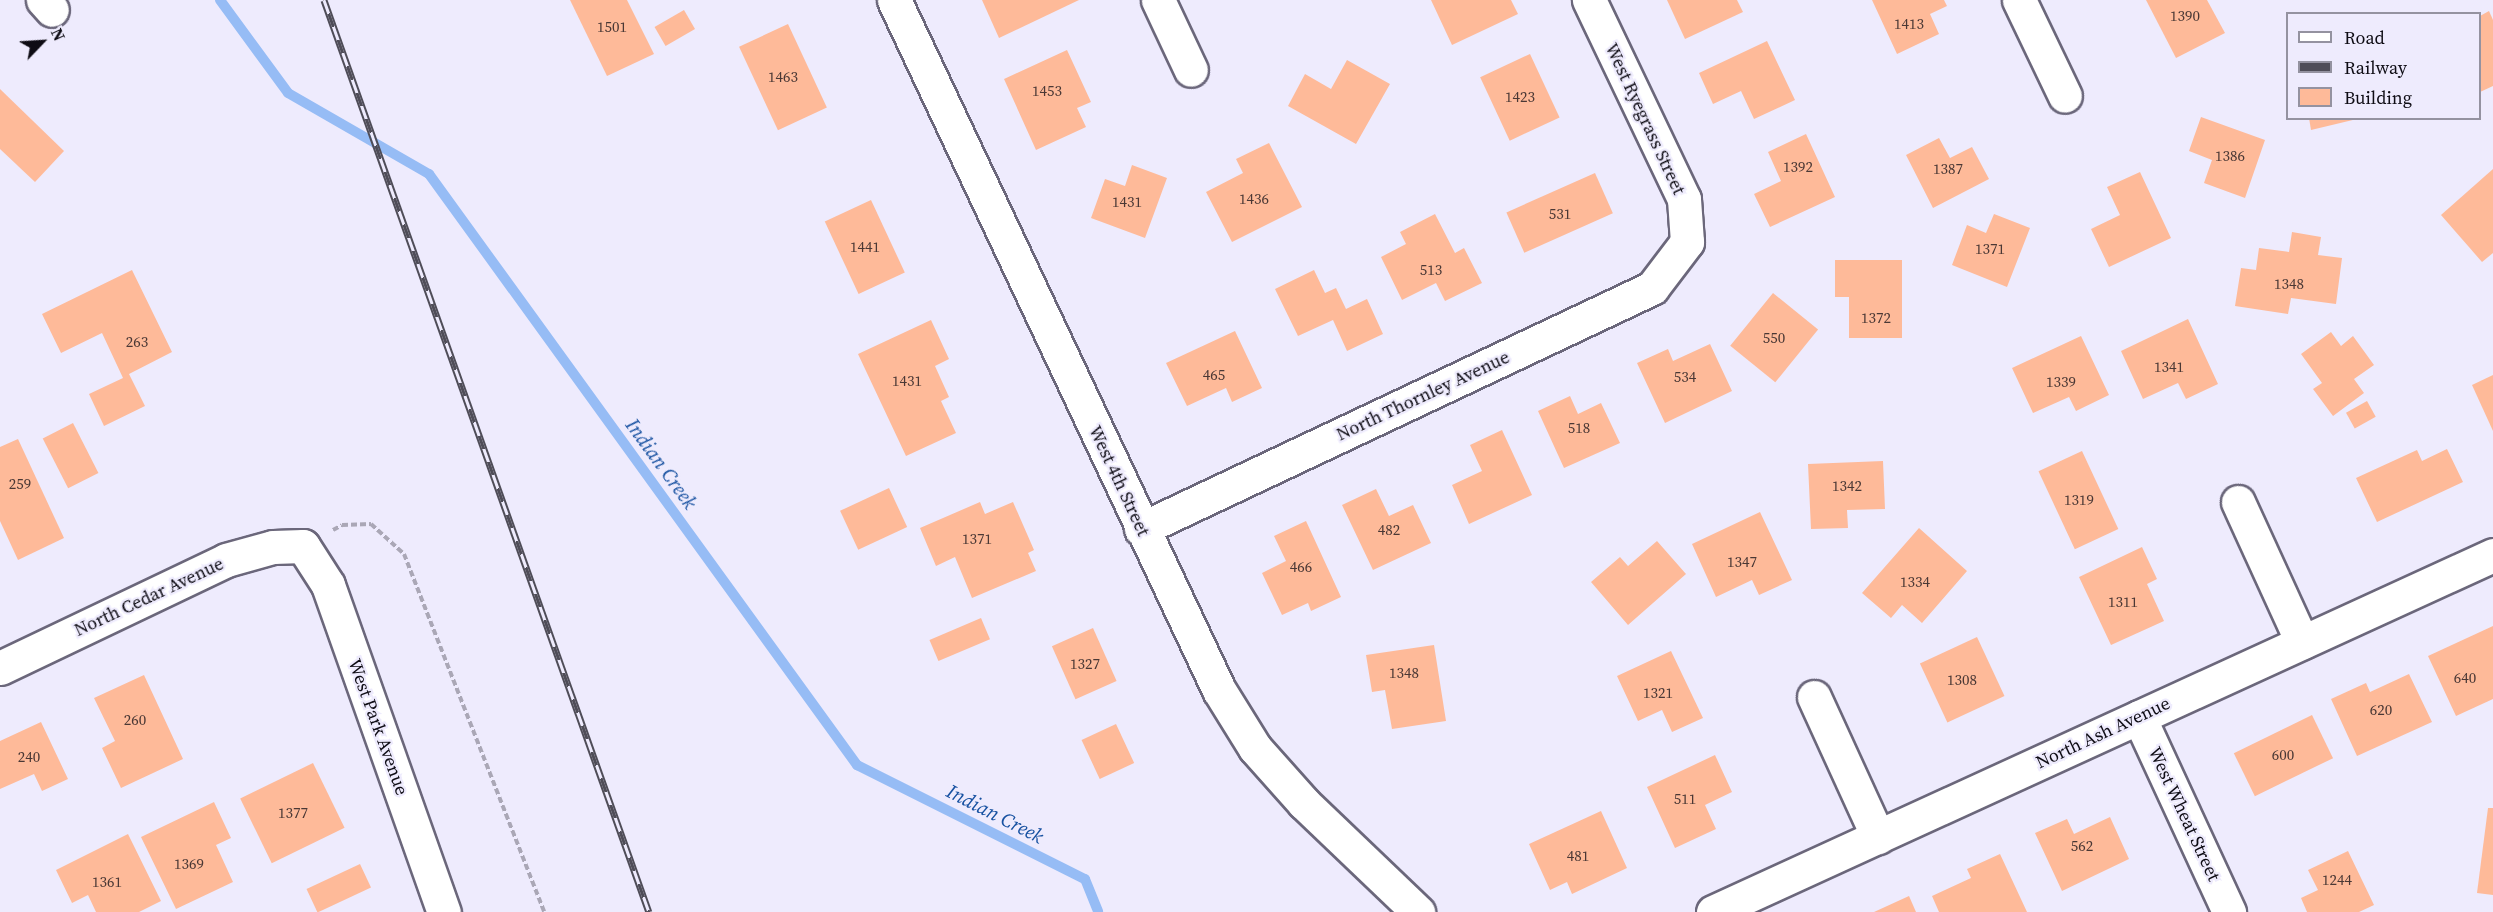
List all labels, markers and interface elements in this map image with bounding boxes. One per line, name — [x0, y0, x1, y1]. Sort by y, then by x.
house number: 1390 — [2170, 7, 2200, 25]
north arrow — [12, 12, 72, 72]
legend — [2286, 12, 2481, 120]
house number: 1413 — [1894, 15, 1924, 33]
house number: 1501 — [597, 18, 627, 36]
text: N — [46, 24, 71, 44]
text: Road — [2344, 25, 2385, 50]
street label: West Ryegrass Street — [1600, 40, 1690, 198]
text: Railway — [2344, 55, 2407, 80]
house number: 1463 — [768, 68, 798, 86]
house number: 1453 — [1032, 82, 1062, 100]
text: Building — [2344, 85, 2412, 110]
house number: 1423 — [1505, 88, 1535, 106]
house number: 1386 — [2215, 147, 2245, 165]
house number: 1392 — [1783, 158, 1813, 176]
house number: 1387 — [1933, 160, 1963, 178]
house number: 1436 — [1239, 190, 1269, 208]
house number: 1431 — [1112, 193, 1142, 211]
house number: 531 — [1549, 205, 1571, 223]
house number: 1441 — [850, 238, 880, 256]
house number: 1371 — [1975, 240, 2005, 258]
house number: 513 — [1420, 261, 1442, 279]
house number: 1348 — [2274, 275, 2304, 293]
house number: 1372 — [1861, 309, 1891, 327]
house number: 550 — [1763, 329, 1785, 347]
house number: 263 — [126, 333, 148, 351]
street label: North Thornley Avenue — [1333, 346, 1513, 446]
house number: 1341 — [2154, 358, 2184, 376]
house number: 465 — [1203, 366, 1225, 384]
house number: 534 — [1674, 368, 1696, 386]
house number: 1431 — [892, 372, 922, 390]
house number: 1339 — [2046, 373, 2076, 391]
water label: Indian Creek — [620, 414, 702, 514]
house number: 518 — [1568, 419, 1590, 437]
street label: West 4th Street — [1084, 422, 1154, 540]
house number: 259 — [9, 475, 31, 493]
house number: 1342 — [1832, 477, 1862, 495]
house number: 1319 — [2064, 491, 2094, 509]
house number: 482 — [1378, 521, 1400, 539]
house number: 1371 — [962, 530, 992, 548]
street label: North Cedar Avenue — [71, 553, 227, 641]
house number: 1347 — [1727, 553, 1757, 571]
house number: 466 — [1290, 558, 1312, 576]
house number: 1334 — [1900, 573, 1930, 591]
house number: 1311 — [2108, 593, 2138, 611]
house number: 1327 — [1070, 655, 1100, 673]
street label: West Park Avenue — [343, 656, 413, 798]
house number: 1348 — [1389, 664, 1419, 682]
house number: 640 — [2454, 669, 2476, 687]
house number: 1308 — [1947, 671, 1977, 689]
house number: 1321 — [1643, 684, 1673, 702]
street label: North Ash Avenue — [2033, 692, 2173, 774]
house number: 620 — [2370, 701, 2392, 719]
house number: 260 — [124, 711, 146, 729]
street label: West Wheat Street — [2143, 743, 2225, 885]
house number: 600 — [2272, 746, 2294, 764]
house number: 240 — [18, 748, 40, 766]
water label: Indian Creek — [942, 779, 1048, 849]
house number: 511 — [1674, 790, 1696, 808]
house number: 1377 — [278, 804, 308, 822]
house number: 562 — [2071, 837, 2093, 855]
house number: 481 — [1567, 847, 1589, 865]
house number: 1369 — [174, 855, 204, 873]
house number: 1244 — [2322, 871, 2352, 889]
house number: 1361 — [92, 873, 122, 891]

